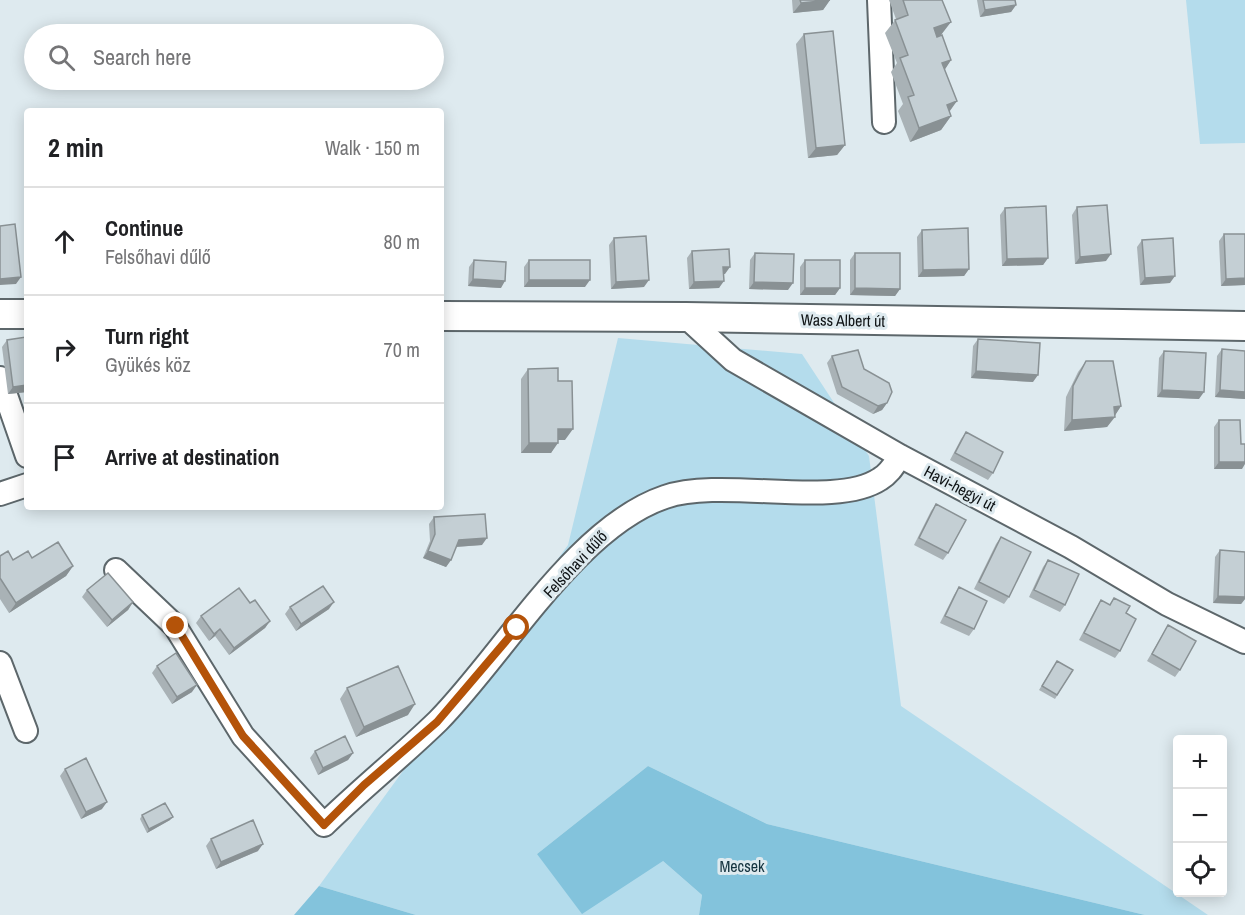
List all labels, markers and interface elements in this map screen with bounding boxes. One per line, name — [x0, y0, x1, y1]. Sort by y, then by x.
search box — [24, 24, 444, 90]
icon: search — [45, 41, 78, 74]
text: Search here — [93, 42, 191, 72]
text: 2 min — [48, 130, 104, 165]
text: Walk · 150 m — [325, 134, 420, 161]
text: Continue — [105, 213, 183, 243]
icon: ahead — [48, 225, 81, 258]
text: 80 m — [384, 228, 420, 255]
text: Felsőhavi dűlő — [105, 243, 211, 270]
street label: Wass Albert út — [801, 308, 886, 332]
text: Turn right — [105, 321, 189, 351]
icon: right — [48, 333, 81, 366]
text: 70 m — [384, 336, 420, 363]
text: Gyükés köz — [105, 351, 191, 378]
icon: arrive — [48, 441, 81, 474]
text: Arrive at destination — [105, 442, 279, 472]
street label: Havi-hegyi út — [920, 460, 1000, 516]
street label: Felsőhavi dűlő — [538, 526, 612, 602]
route end — [162, 612, 188, 638]
route start — [503, 614, 529, 640]
map controls — [1173, 735, 1227, 897]
button: + — [1173, 735, 1227, 789]
button: − — [1173, 789, 1227, 843]
button: locate — [1173, 843, 1227, 897]
park label: Mecsek — [719, 855, 765, 877]

